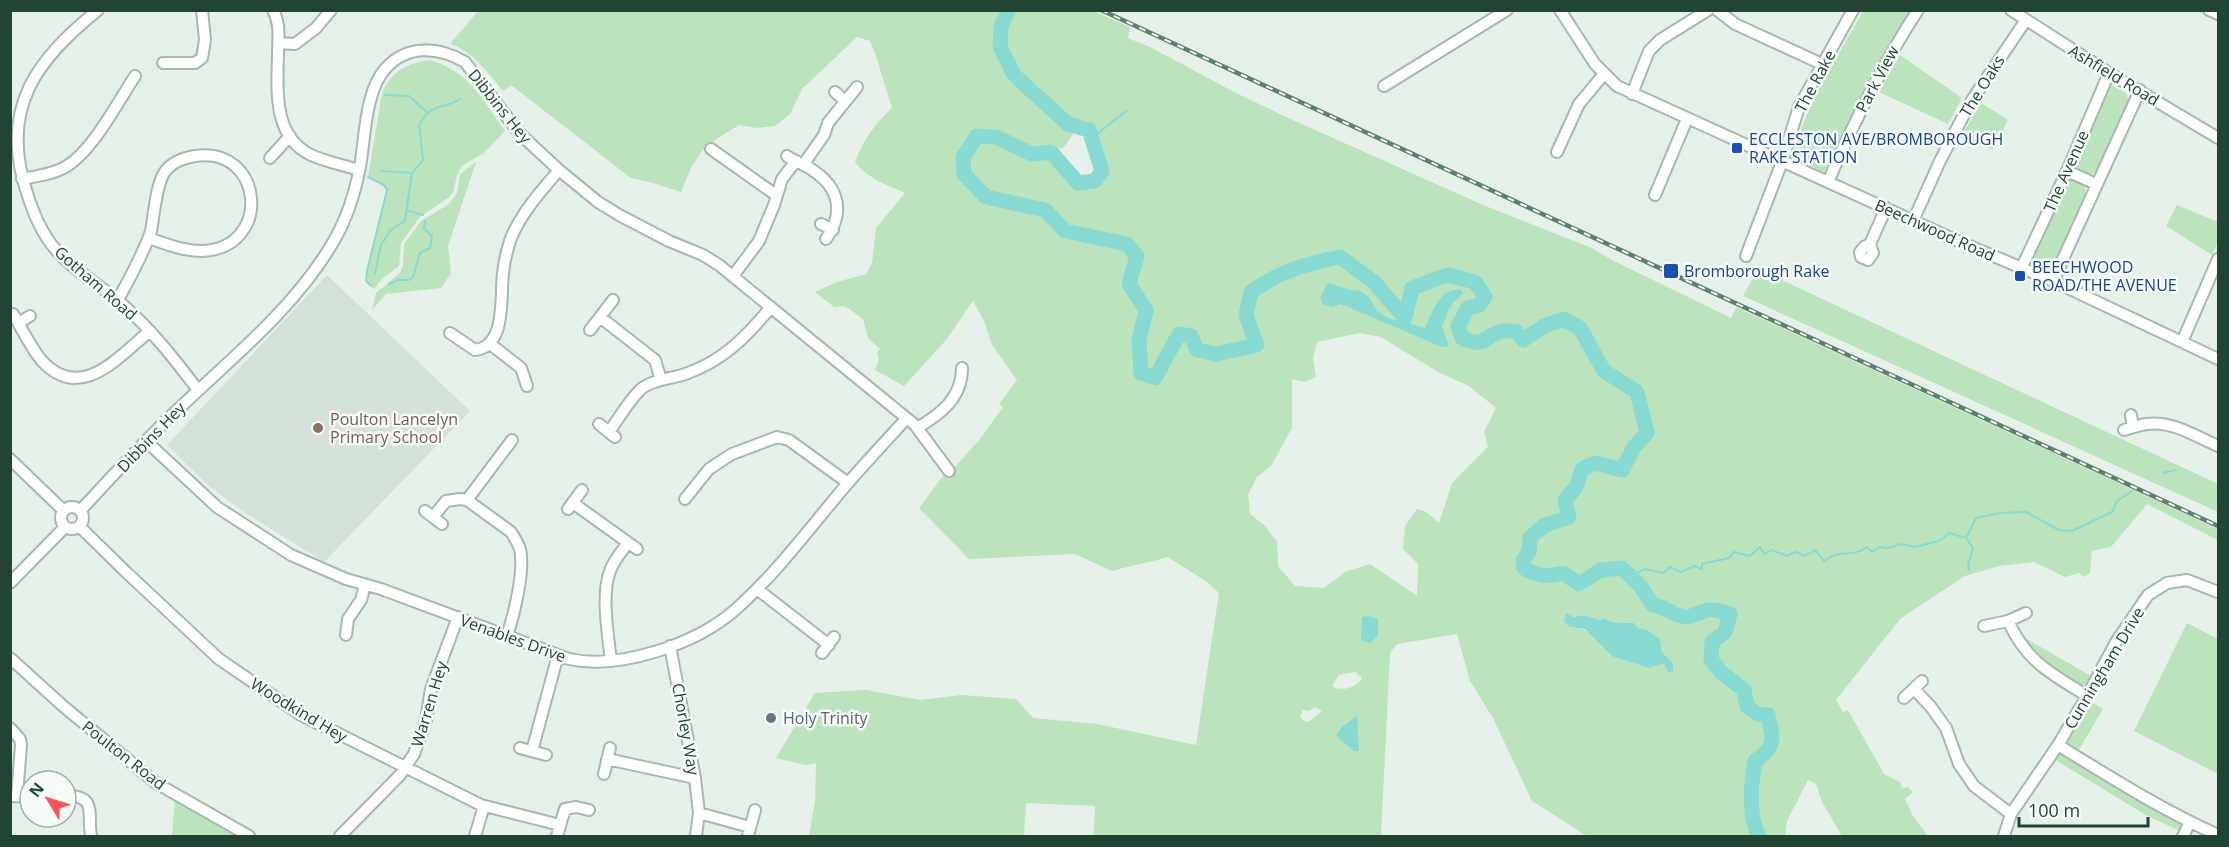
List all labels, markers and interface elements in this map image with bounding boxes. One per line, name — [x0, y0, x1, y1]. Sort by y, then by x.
street label: Ashfield Road — [2065, 39, 2163, 111]
street label: Park View — [1850, 41, 1904, 116]
street label: The Rake — [1789, 46, 1841, 116]
street label: The Oaks — [1954, 51, 2010, 121]
street label: Dibbins Hey — [463, 64, 537, 149]
street label: The Avenue — [2038, 127, 2094, 215]
place label: ECCLESTON AVE/BROMBOROUGH RAKE STATION — [1749, 128, 2003, 168]
marker: ECCLESTON AVE/BROMBOROUGH RAKE STATION — [1730, 141, 1744, 155]
street label: Beechwood Road — [1871, 194, 1999, 266]
street label: Gotham Road — [50, 241, 142, 325]
place label: BEECHWOOD ROAD/THE AVENUE — [2032, 256, 2177, 296]
place label: Bromborough Rake — [1684, 260, 1830, 282]
marker: Bromborough Rake — [1662, 262, 1680, 280]
marker: BEECHWOOD ROAD/THE AVENUE — [2013, 269, 2027, 283]
street label: Dibbins Hey — [112, 396, 191, 477]
place label: Poulton Lancelyn Primary School — [330, 408, 458, 448]
marker: Poulton Lancelyn Primary School — [311, 421, 325, 435]
street label: Cunningham Drive — [2059, 603, 2149, 733]
street label: Venables Drive — [457, 609, 569, 667]
street label: Warren Hey — [406, 658, 453, 750]
street label: Woodkind Hey — [247, 673, 352, 748]
street label: Chorley Way — [667, 681, 705, 778]
place label: Holy Trinity — [783, 707, 869, 729]
marker: Holy Trinity — [764, 711, 778, 725]
street label: Poulton Road — [78, 715, 170, 795]
north arrow — [18, 769, 78, 829]
text: N — [24, 778, 49, 802]
scale bar — [2019, 790, 2148, 828]
text: 100 m — [2028, 798, 2080, 822]

